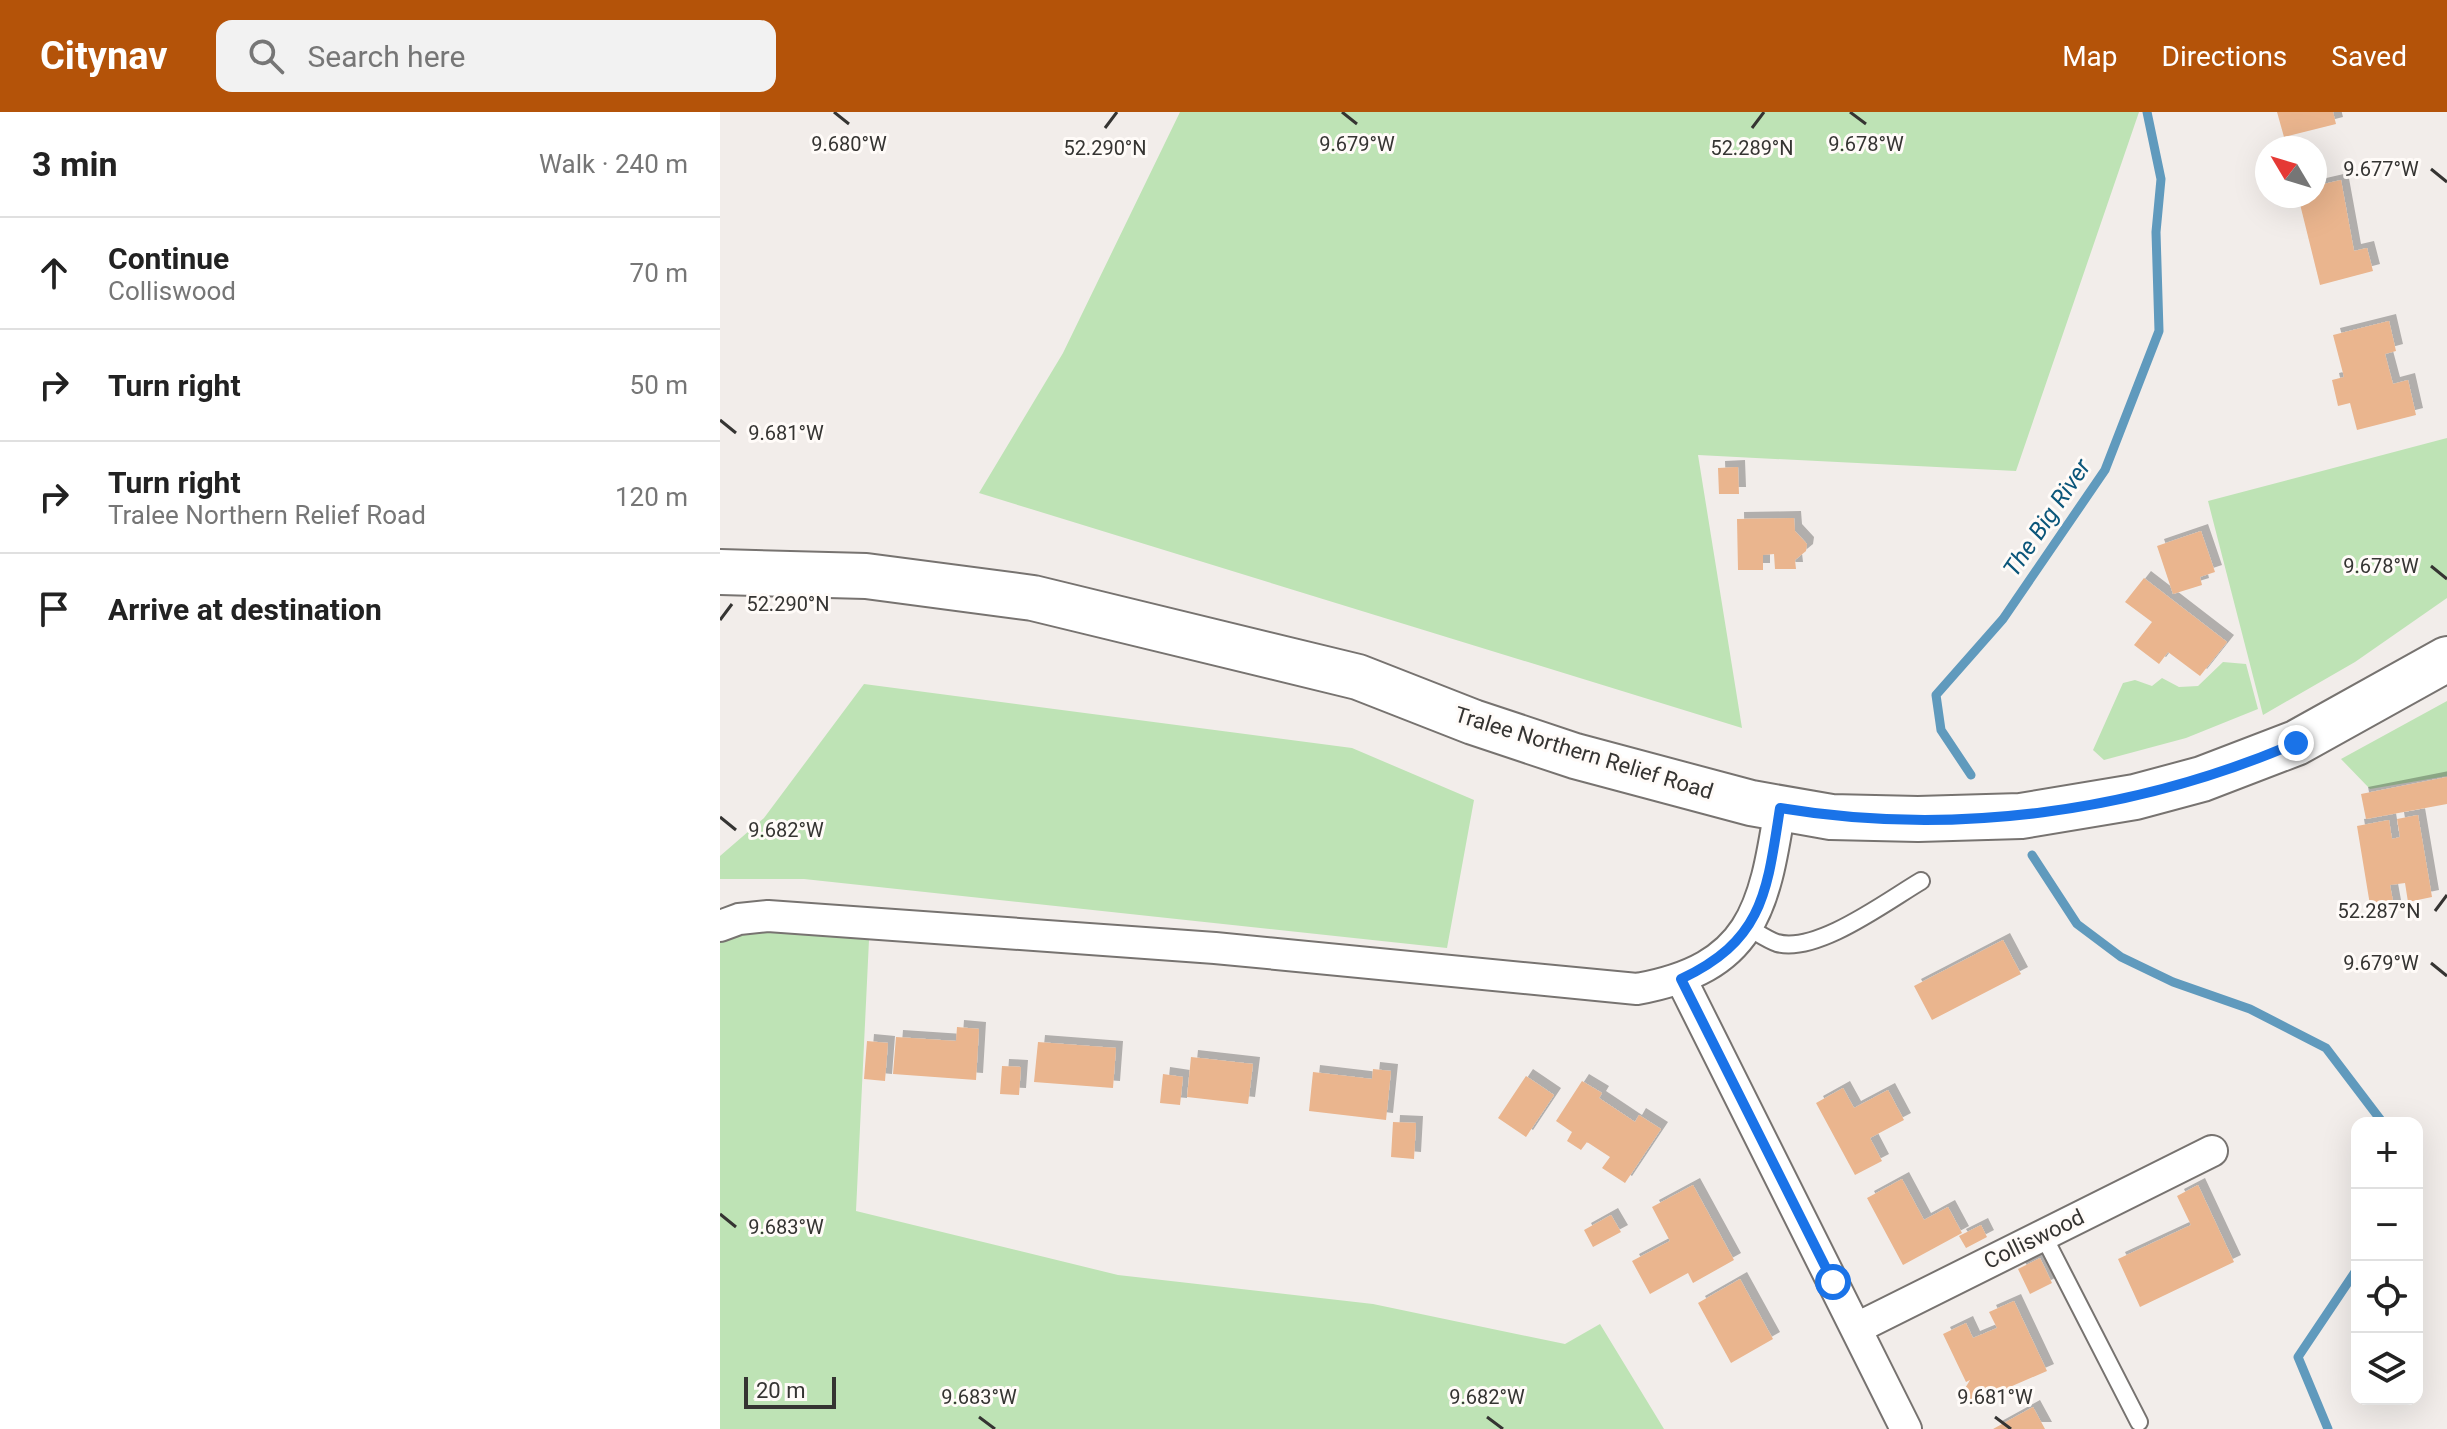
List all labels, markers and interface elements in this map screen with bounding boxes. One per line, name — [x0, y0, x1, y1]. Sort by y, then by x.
search box — [216, 20, 776, 92]
text: Citynav — [40, 34, 168, 78]
icon: search — [244, 34, 288, 78]
text: Search here — [308, 39, 465, 74]
text: Map — [2062, 40, 2118, 73]
text: Directions — [2162, 40, 2287, 73]
text: Saved — [2331, 40, 2407, 73]
text: 9.680°W — [811, 132, 887, 156]
text: 9.679°W — [1319, 132, 1395, 156]
text: 9.678°W — [1828, 132, 1904, 156]
text: 52.290°N — [1063, 136, 1147, 160]
text: 52.289°N — [1710, 136, 1794, 160]
north arrow — [2255, 136, 2327, 208]
text: 3 min — [32, 144, 117, 184]
text: Walk · 240 m — [539, 149, 688, 179]
text: 9.677°W — [2343, 157, 2419, 181]
text: Continue — [108, 241, 229, 276]
icon: ahead — [32, 251, 76, 295]
text: 70 m — [630, 258, 688, 288]
text: Colliswood — [108, 276, 236, 306]
icon: right — [32, 363, 76, 407]
text: Turn right — [108, 368, 241, 403]
text: 50 m — [630, 370, 688, 400]
text: 9.681°W — [748, 421, 824, 445]
water label: The Big River — [1998, 453, 2097, 582]
text: Turn right — [108, 465, 241, 500]
icon: right — [32, 475, 76, 519]
text: 120 m — [615, 482, 688, 512]
text: Tralee Northern Relief Road — [108, 500, 426, 530]
text: 9.678°W — [2343, 554, 2419, 578]
icon: arrive — [32, 587, 76, 631]
text: Arrive at destination — [108, 592, 382, 627]
text: 52.290°N — [746, 592, 830, 616]
street label: Tralee Northern Relief Road — [1452, 702, 1716, 804]
route end — [2278, 725, 2314, 761]
text: 9.682°W — [748, 818, 824, 842]
text: 52.287°N — [2337, 899, 2421, 923]
text: 9.679°W — [2343, 951, 2419, 975]
map controls — [2351, 1117, 2423, 1405]
button: + — [2351, 1117, 2423, 1189]
button: − — [2351, 1189, 2423, 1261]
street label: Colliswood — [1980, 1204, 2088, 1274]
text: 9.683°W — [748, 1215, 824, 1239]
button: locate — [2351, 1261, 2423, 1333]
route start — [1815, 1264, 1851, 1300]
button: layers — [2351, 1333, 2423, 1405]
scale bar — [744, 1373, 836, 1409]
text: 20 m — [756, 1378, 805, 1403]
text: 9.683°W — [941, 1385, 1017, 1409]
text: 9.682°W — [1449, 1385, 1525, 1409]
text: 9.681°W — [1957, 1385, 2033, 1409]

